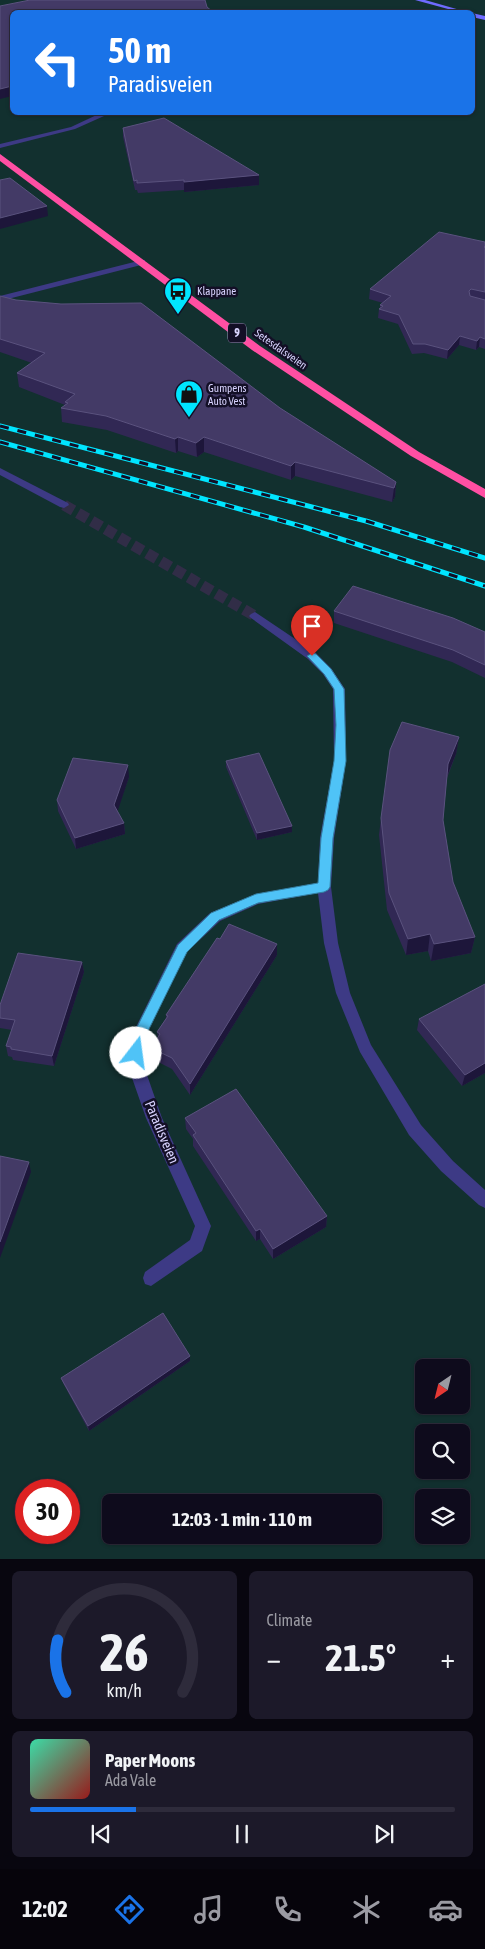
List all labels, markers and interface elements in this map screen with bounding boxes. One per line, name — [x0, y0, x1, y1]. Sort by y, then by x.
icon: left — [25, 30, 90, 95]
text: 50 m — [108, 30, 171, 70]
text: Paradisveien — [108, 71, 213, 97]
bus stop icon: Klappane — [163, 276, 193, 315]
place label: Klappane — [197, 285, 236, 297]
road number: 9 — [228, 323, 246, 342]
street label: Setesdalsveien — [253, 327, 309, 371]
shop icon: Gumpens Auto Vest — [174, 379, 204, 418]
place label: Gumpens Auto Vest — [208, 382, 247, 407]
pin — [291, 605, 333, 656]
icon: arrive — [298, 612, 326, 640]
position arrow — [109, 1026, 161, 1078]
street label: Paradisveien — [142, 1098, 182, 1166]
north arrow — [415, 1359, 470, 1414]
map controls — [415, 1359, 470, 1544]
button: search — [415, 1424, 470, 1479]
speed limit sign: 30 — [15, 1479, 80, 1544]
button: layers — [415, 1489, 470, 1544]
text: 12:03 · 1 min · 110 m — [172, 1508, 312, 1530]
text: Climate — [267, 1611, 312, 1629]
text: 26 — [100, 1622, 149, 1682]
text: 21.5° — [325, 1636, 396, 1679]
text: − — [267, 1642, 281, 1674]
text: + — [440, 1642, 455, 1674]
text: km/h — [107, 1680, 142, 1701]
text: Paper Moons — [105, 1749, 195, 1771]
text: Ada Vale — [105, 1771, 156, 1789]
icon: previous — [87, 1820, 115, 1848]
icon: pause — [228, 1820, 256, 1848]
icon: next — [370, 1820, 398, 1848]
icon: directions — [112, 1892, 147, 1927]
icon: music — [191, 1892, 226, 1927]
icon: phone — [270, 1892, 305, 1927]
icon: climate — [349, 1892, 384, 1927]
icon: car — [428, 1892, 463, 1927]
text: 12:02 — [22, 1896, 68, 1922]

